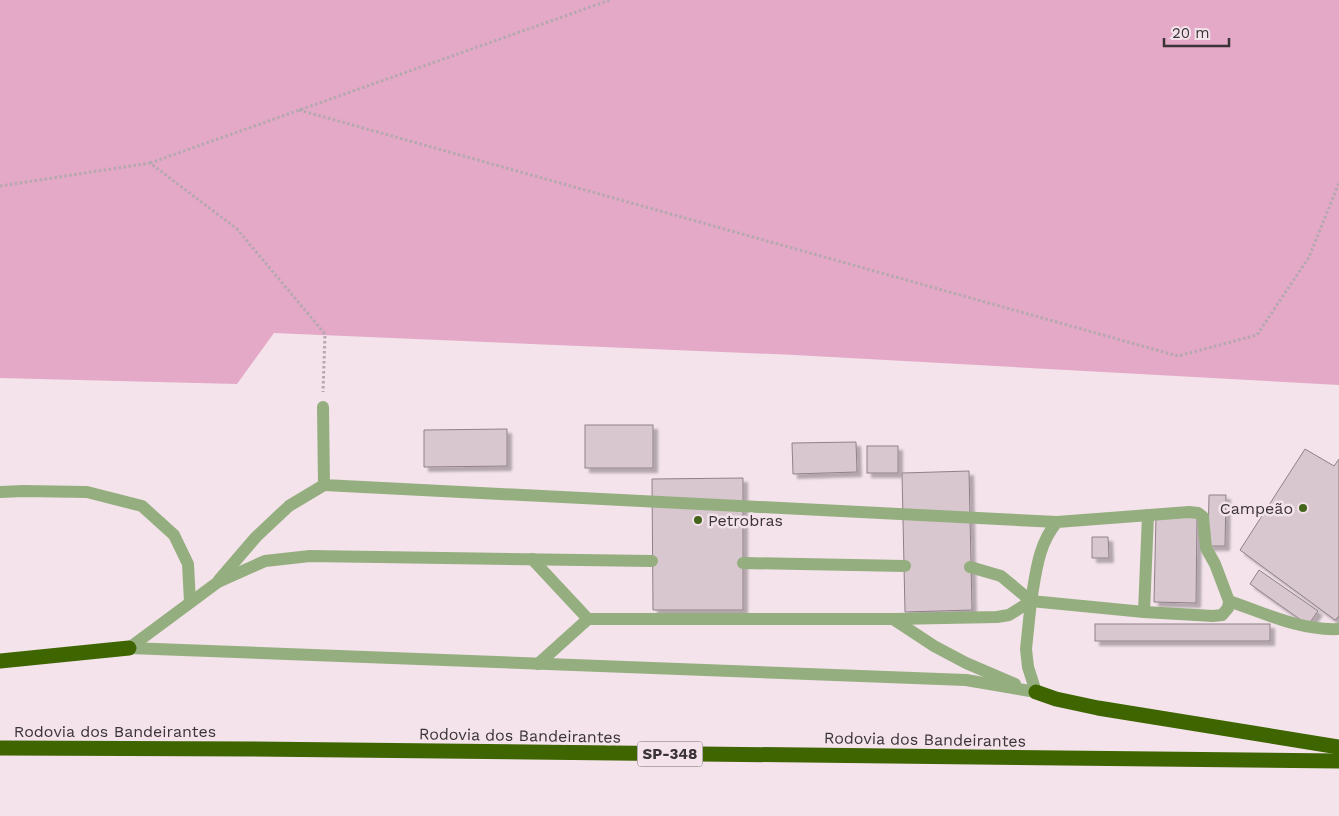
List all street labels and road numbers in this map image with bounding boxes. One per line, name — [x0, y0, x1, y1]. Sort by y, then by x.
street label: Rodovia dos Bandeirantes — [14, 722, 216, 741]
street label: Rodovia dos Bandeirantes — [419, 724, 621, 747]
street label: Rodovia dos Bandeirantes — [824, 728, 1026, 751]
road number: SP-348 — [638, 742, 702, 766]

